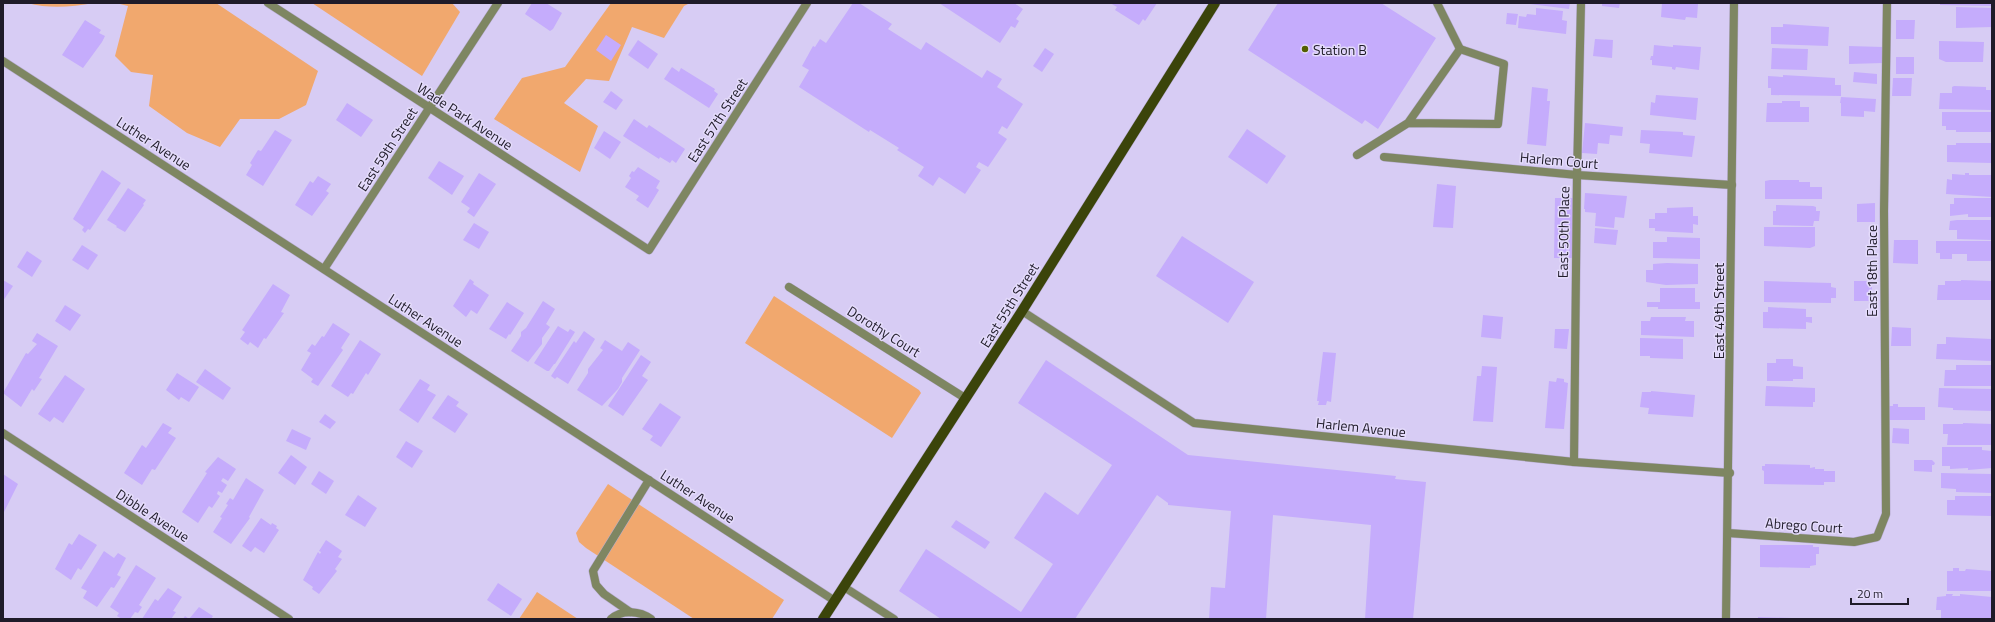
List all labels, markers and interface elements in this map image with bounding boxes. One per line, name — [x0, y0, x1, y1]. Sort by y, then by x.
place label: Station B — [1313, 39, 1367, 60]
marker: Station B — [1300, 44, 1310, 54]
street label: East 57th Street — [682, 74, 752, 166]
street label: Wade Park Avenue — [413, 77, 517, 155]
street label: East 59th Street — [352, 103, 422, 195]
street label: Luther Avenue — [113, 111, 195, 175]
street label: Harlem Court — [1519, 146, 1599, 174]
street label: East 50th Place — [1552, 186, 1574, 278]
street label: East 18th Place — [1861, 225, 1882, 317]
street label: East 55th Street — [975, 258, 1044, 352]
street label: East 49th Street — [1708, 263, 1729, 359]
street label: Luther Avenue — [385, 288, 467, 352]
street label: Dorothy Court — [843, 300, 925, 362]
street label: Harlem Avenue — [1315, 412, 1407, 442]
street label: Luther Avenue — [657, 464, 739, 528]
street label: Dibble Avenue — [112, 483, 194, 547]
street label: Abrego Court — [1765, 512, 1843, 538]
scale bar — [1851, 580, 1908, 606]
text: 20 m — [1857, 584, 1883, 603]

